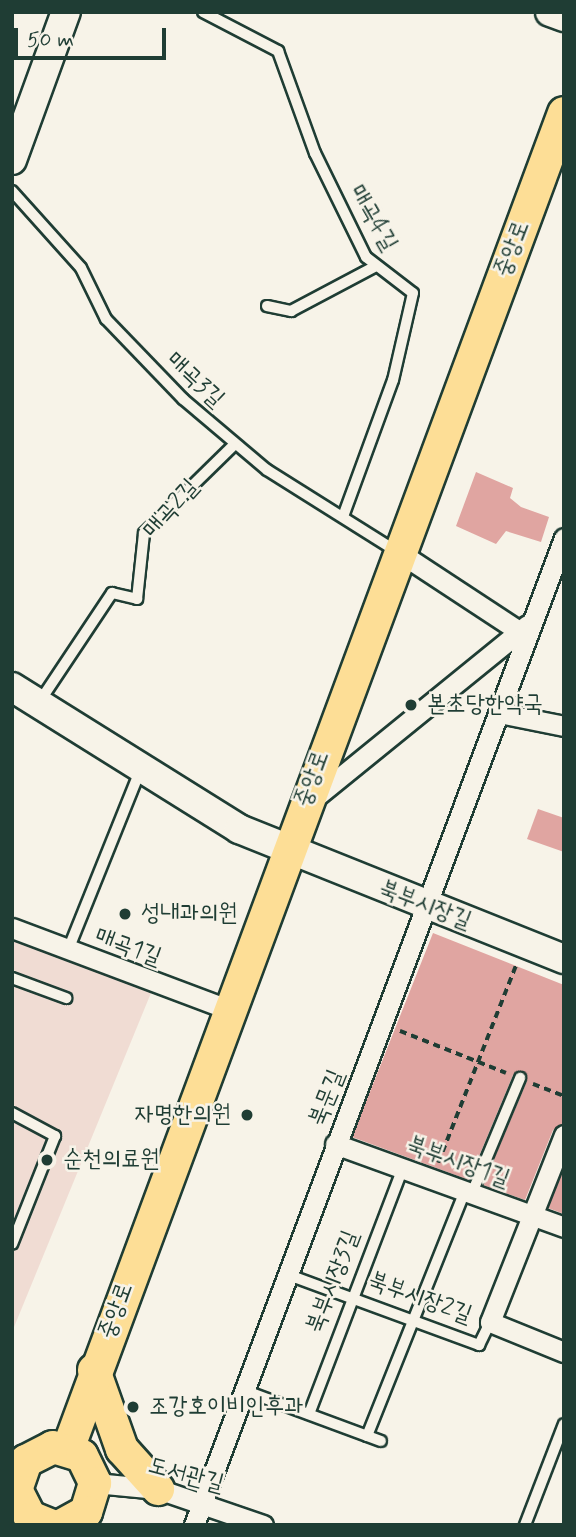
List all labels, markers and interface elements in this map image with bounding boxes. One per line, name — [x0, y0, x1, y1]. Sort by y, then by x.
scale bar — [18, 14, 170, 58]
text: 50 m — [27, 26, 74, 54]
street label: 매곡4길 — [343, 180, 403, 256]
street label: 중앙로 — [488, 217, 536, 281]
street label: 매곡3길 — [160, 346, 230, 414]
street label: 매곡2길 — [137, 473, 205, 545]
place label: 본초당한약국 — [427, 691, 543, 719]
marker: 본초당한약국 — [401, 695, 421, 715]
street label: 중앙로 — [289, 747, 335, 811]
street label: 북부시장길 — [375, 874, 475, 936]
place label: 성내과의원 — [141, 900, 238, 928]
marker: 성내과의원 — [115, 904, 135, 924]
street label: 매곡1길 — [91, 922, 165, 972]
street label: 북문길 — [303, 1066, 351, 1130]
place label: 자명한의원 — [134, 1101, 231, 1129]
marker: 자명한의원 — [237, 1105, 257, 1125]
street label: 북부시장1길 — [403, 1130, 513, 1194]
place label: 순천의료원 — [63, 1146, 160, 1174]
marker: 순천의료원 — [37, 1150, 57, 1170]
street label: 북부시장3길 — [300, 1227, 366, 1337]
street label: 북부시장2길 — [364, 1266, 476, 1330]
street label: 중앙로 — [93, 1279, 139, 1343]
place label: 조강호이비인후과 — [149, 1393, 304, 1421]
marker: 조강호이비인후과 — [123, 1397, 143, 1417]
street label: 도서관길 — [145, 1451, 227, 1499]

